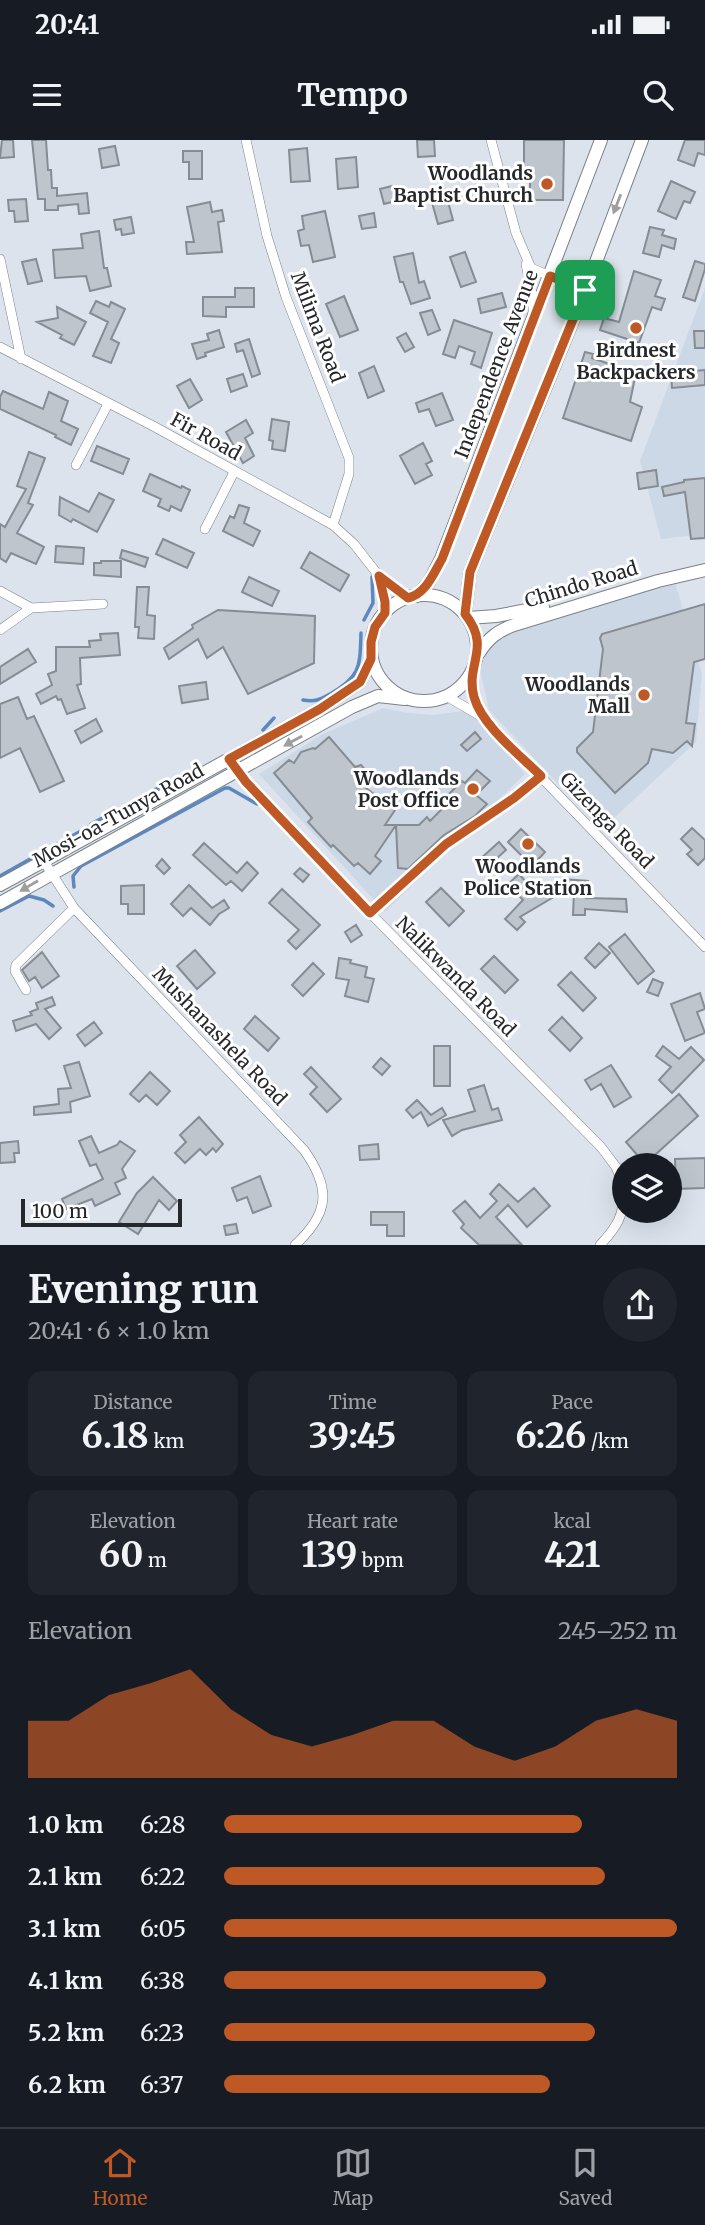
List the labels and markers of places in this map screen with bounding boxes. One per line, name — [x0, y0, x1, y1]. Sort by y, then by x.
place label: Woodlands Baptist Church — [393, 161, 533, 207]
marker: Woodlands Baptist Church — [539, 176, 555, 192]
pin — [555, 260, 615, 320]
marker: Birdnest Backpackers — [628, 320, 644, 336]
place label: Birdnest Backpackers — [576, 338, 696, 384]
place label: Woodlands Mall — [524, 672, 630, 718]
marker: Woodlands Mall — [636, 687, 652, 703]
place label: Woodlands Post Office — [353, 766, 459, 812]
marker: Woodlands Post Office — [465, 781, 481, 797]
marker: Woodlands Police Station — [520, 836, 536, 852]
place label: Woodlands Police Station — [464, 854, 592, 900]

